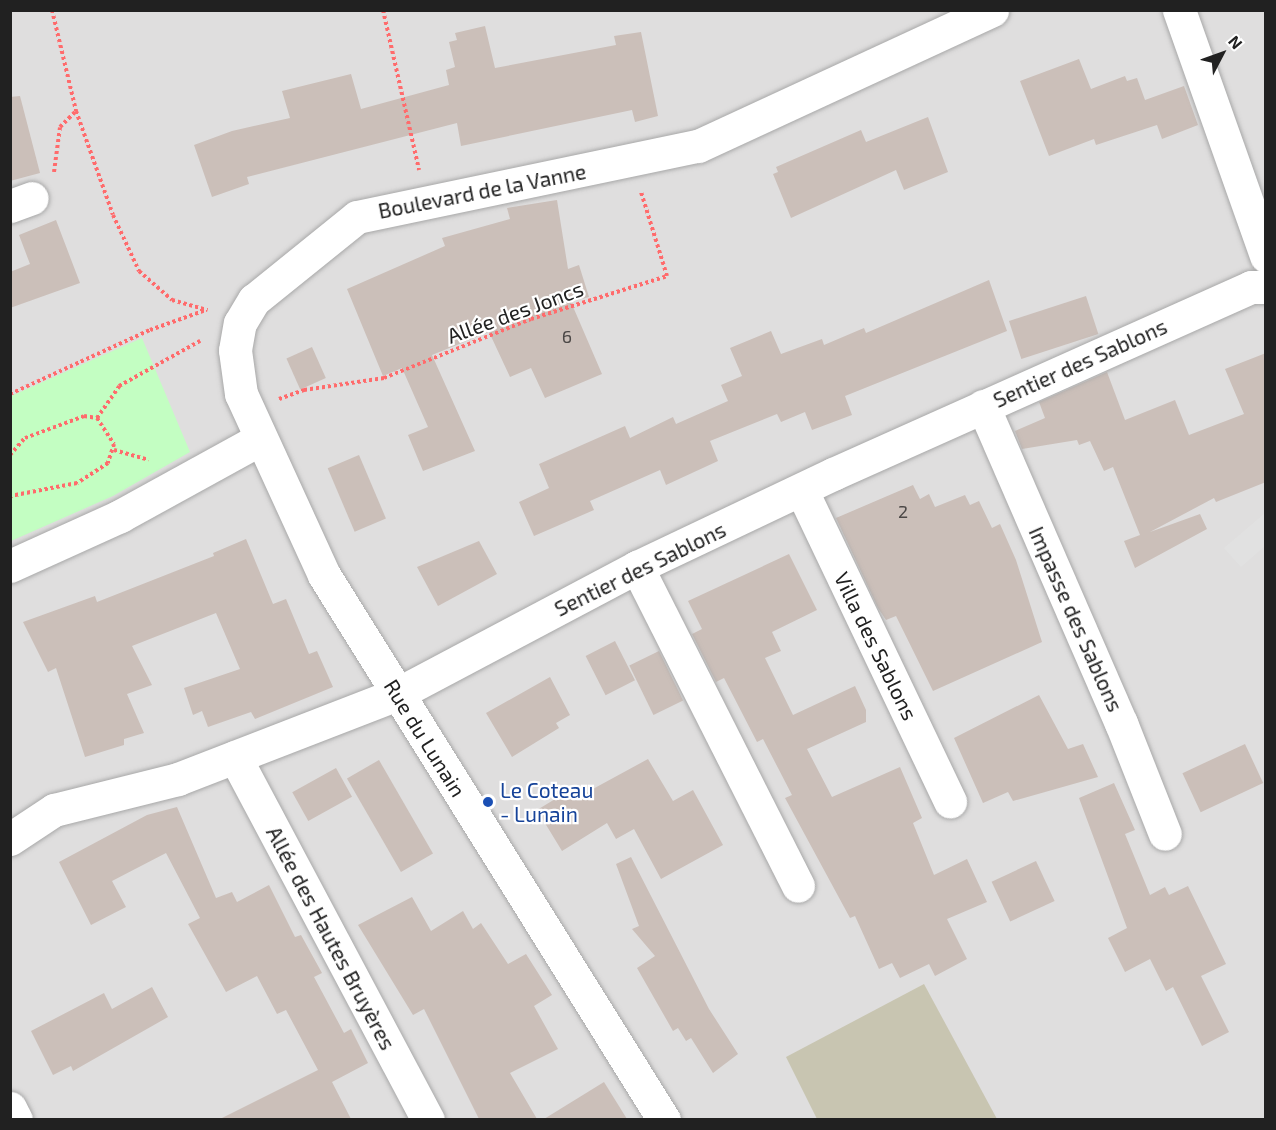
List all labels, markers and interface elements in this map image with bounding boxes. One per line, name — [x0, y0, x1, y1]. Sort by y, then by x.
north arrow — [1192, 24, 1252, 84]
text: N — [1225, 31, 1247, 52]
street label: Boulevard de la Vanne — [376, 158, 588, 224]
street label: Allée des Joncs — [443, 276, 587, 348]
street label: Sentier des Sablons — [989, 313, 1171, 413]
house number: 6 — [562, 325, 572, 347]
house number: 2 — [898, 500, 908, 522]
street label: Sentier des Sablons — [550, 517, 730, 621]
street label: Impasse des Sablons — [1024, 523, 1128, 715]
street label: Villa des Sablons — [829, 568, 923, 724]
street label: Rue du Lunain — [379, 675, 471, 801]
place label: Le Coteau - Lunain — [500, 777, 593, 827]
marker: Le Coteau - Lunain — [481, 795, 495, 809]
street label: Allée des Hautes Bruyères — [261, 822, 401, 1054]

